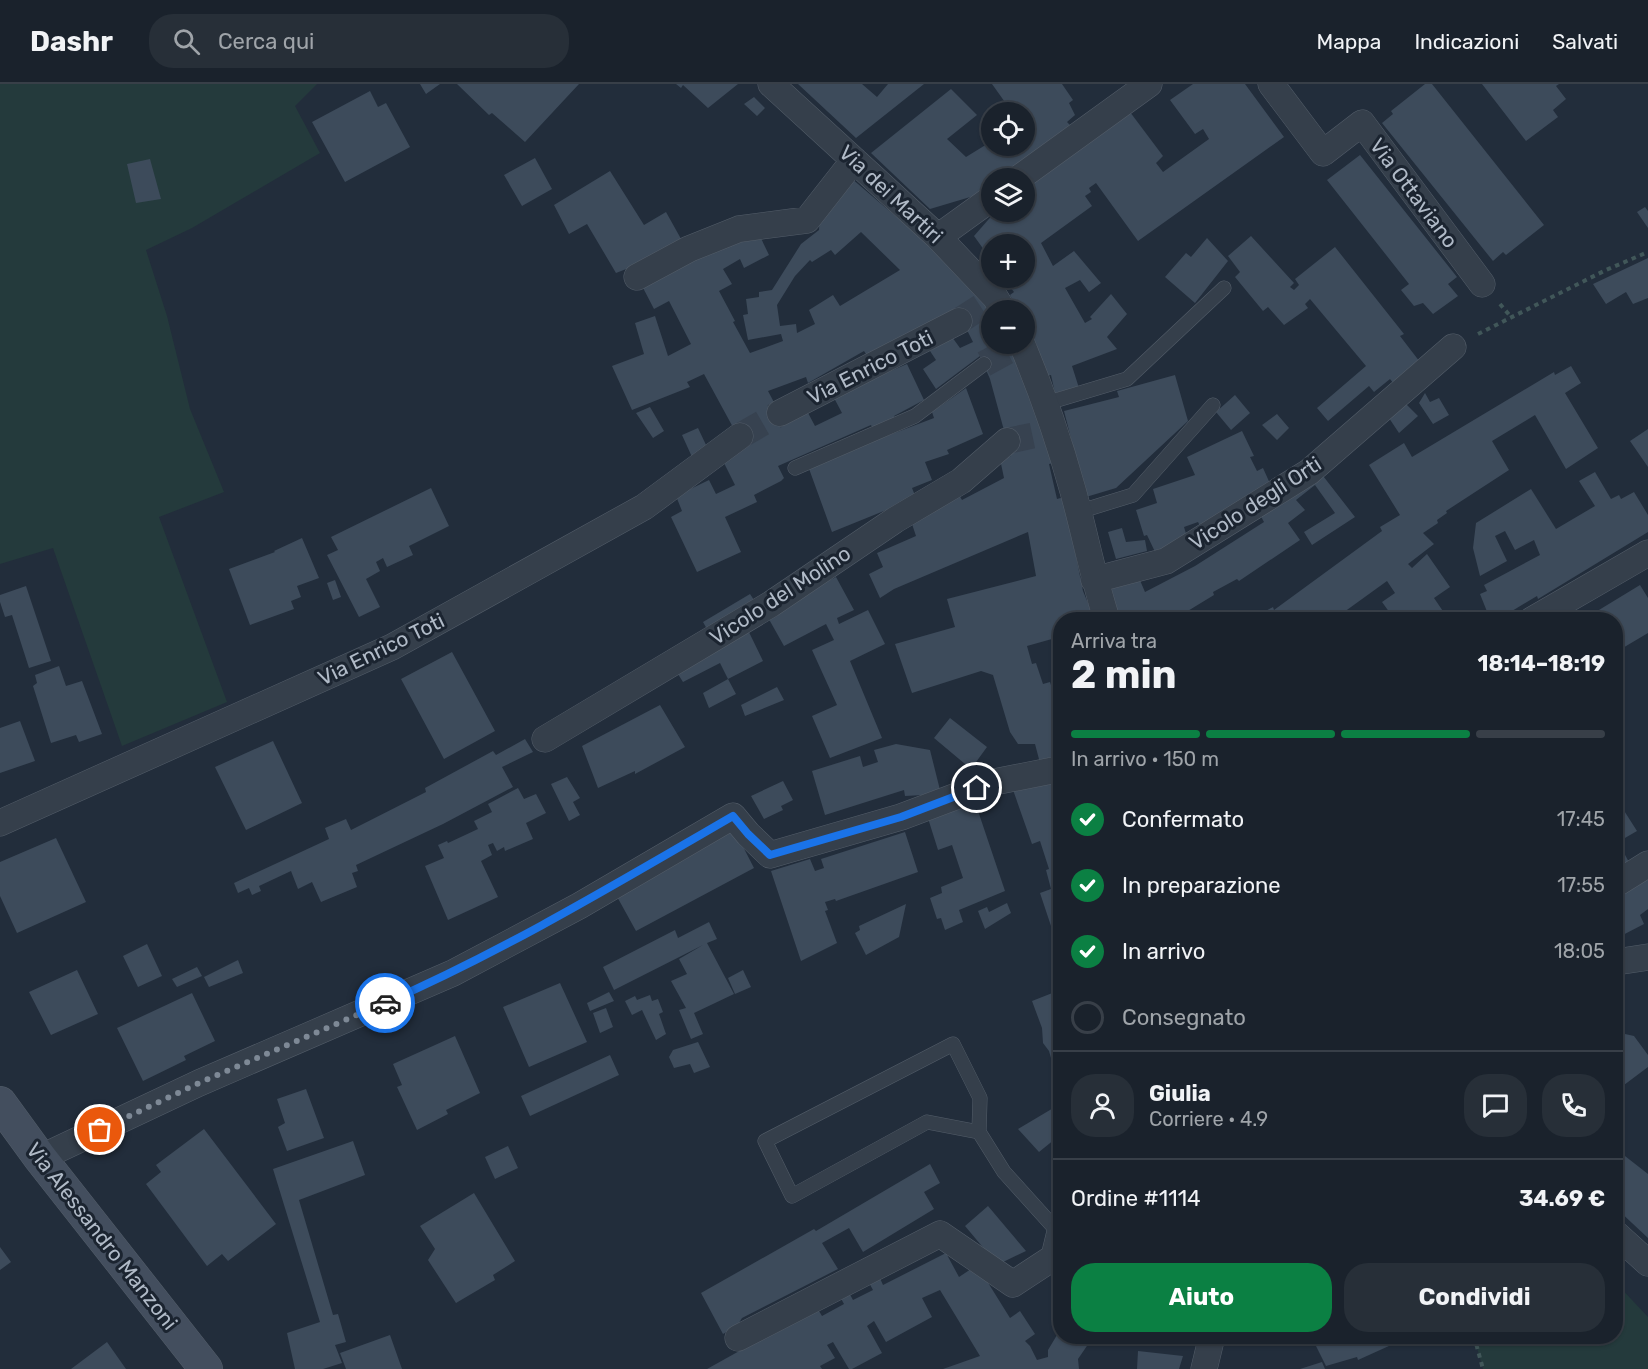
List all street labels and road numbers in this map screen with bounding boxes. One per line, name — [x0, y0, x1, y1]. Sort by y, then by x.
street label: Via Ottaviano — [1365, 133, 1463, 253]
street label: Via dei Martiri — [834, 140, 948, 248]
street label: Via Enrico Toti — [803, 325, 937, 409]
street label: Vicolo degli Orti — [1184, 451, 1326, 555]
street label: Vicolo del Molino — [705, 540, 855, 650]
street label: Via Enrico Toti — [314, 608, 448, 690]
street label: Via Alessandro Manzoni — [21, 1137, 183, 1335]

